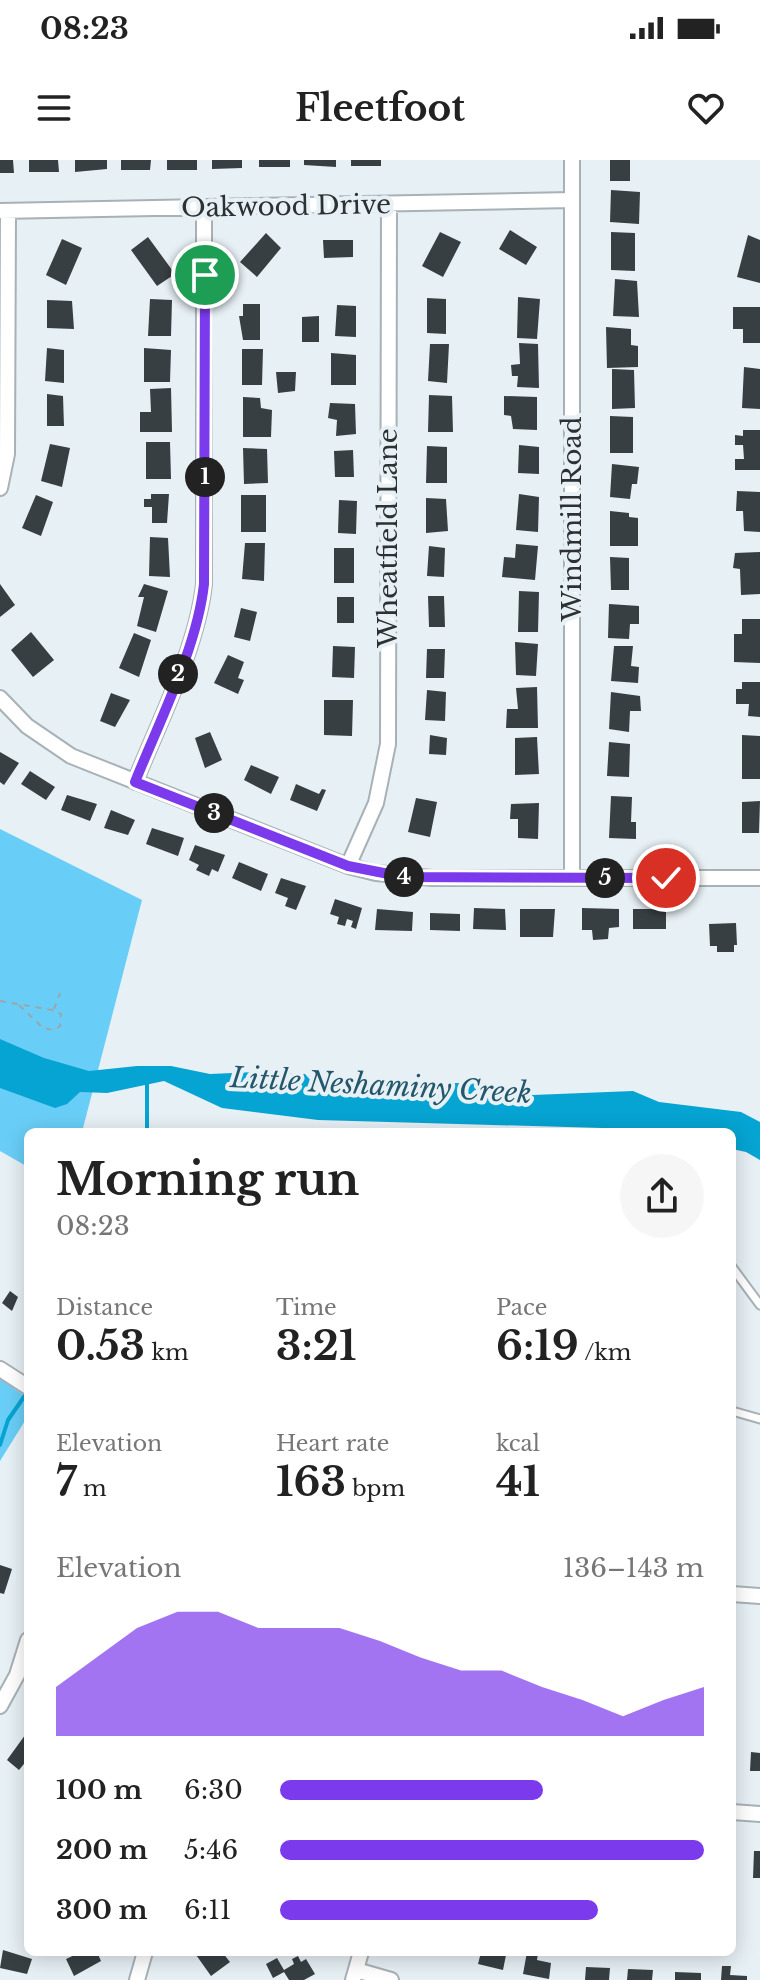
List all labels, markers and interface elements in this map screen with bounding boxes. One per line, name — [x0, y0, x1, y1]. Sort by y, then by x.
text: 08:23 — [40, 10, 129, 47]
icon: menu — [32, 86, 76, 130]
text: Fleetfoot — [295, 86, 465, 131]
icon: heart — [684, 86, 728, 130]
street label: Oakwood Drive — [181, 188, 391, 224]
pin — [171, 241, 239, 309]
icon: arrive — [183, 253, 227, 297]
street label: Windmill Road — [556, 416, 588, 623]
street label: Wheatfield Lane — [372, 428, 404, 649]
pin: 1 — [185, 457, 225, 497]
text: 1 — [200, 463, 210, 490]
pin: 2 — [158, 654, 198, 694]
text: 2 — [171, 660, 185, 687]
pin: 3 — [194, 793, 234, 833]
text: 3 — [207, 799, 221, 826]
pin — [632, 844, 700, 912]
icon: check — [644, 856, 688, 900]
pin: 4 — [384, 857, 424, 897]
pin: 5 — [585, 858, 625, 898]
text: 4 — [397, 863, 411, 890]
text: 5 — [598, 864, 612, 891]
water label: Little Neshaminy Creek — [228, 1060, 533, 1111]
text: Morning run — [56, 1152, 359, 1207]
button: share — [620, 1154, 704, 1238]
text: 08:23 — [56, 1210, 130, 1242]
text: Distance — [56, 1294, 153, 1321]
text: Time — [276, 1294, 337, 1321]
text: Pace — [496, 1294, 547, 1321]
text: 0.53 — [56, 1321, 145, 1371]
text: 3:21 — [276, 1321, 356, 1371]
text: 6:19 — [496, 1321, 579, 1371]
text: km — [145, 1339, 189, 1366]
text: /km — [579, 1339, 631, 1366]
text: Elevation — [56, 1430, 162, 1457]
text: Heart rate — [276, 1430, 389, 1457]
text: kcal — [496, 1430, 540, 1457]
text: 7 — [56, 1457, 77, 1507]
text: 163 — [276, 1457, 346, 1507]
text: 41 — [496, 1457, 540, 1507]
text: m — [77, 1475, 107, 1502]
text: bpm — [346, 1475, 405, 1502]
text: Elevation — [56, 1552, 182, 1584]
text: 136–143 m — [563, 1552, 704, 1584]
text: 100 m — [56, 1774, 142, 1806]
text: 6:30 — [184, 1774, 243, 1806]
text: 200 m — [56, 1834, 148, 1866]
text: 5:46 — [184, 1834, 238, 1866]
text: 300 m — [56, 1894, 148, 1926]
text: 6:11 — [184, 1894, 231, 1926]

